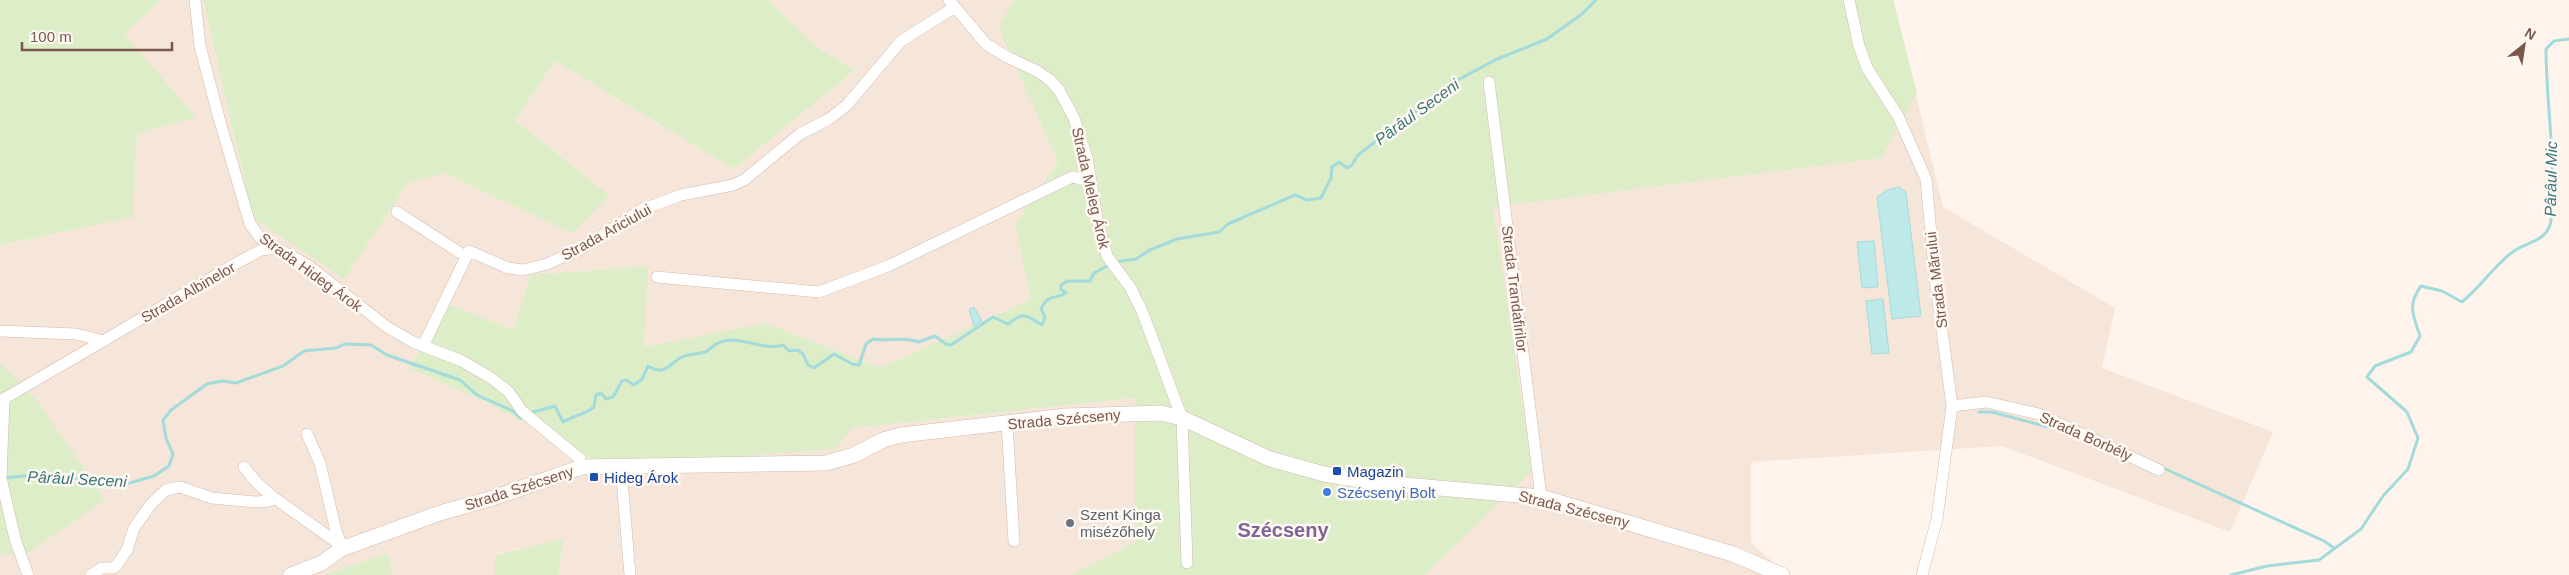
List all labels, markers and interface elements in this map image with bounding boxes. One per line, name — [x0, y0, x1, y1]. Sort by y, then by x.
scale bar — [22, 20, 172, 52]
north arrow — [2499, 20, 2549, 70]
text: N — [2522, 24, 2539, 43]
text: 100 m — [30, 28, 72, 45]
water label: Pârâul Seceni — [1372, 76, 1463, 148]
street label: Strada Meleg Árok — [1069, 126, 1113, 251]
water label: Pârâul Mic — [2542, 141, 2560, 217]
street label: Strada Ariciului — [558, 200, 654, 264]
street label: Strada Trandafirilor — [1499, 225, 1531, 353]
street label: Strada Hideg Árok — [256, 229, 366, 315]
street label: Strada Mărului — [1922, 231, 1950, 329]
street label: Strada Albinelor — [138, 258, 238, 326]
street label: Strada Szécseny — [1007, 406, 1122, 432]
street label: Strada Borbély — [2037, 408, 2135, 464]
street label: Strada Szécseny — [462, 462, 576, 514]
place label: Magazin — [1347, 463, 1404, 480]
marker: Magazin — [1331, 465, 1343, 477]
water label: Pârâul Seceni — [27, 468, 128, 490]
place label: Hideg Árok — [604, 469, 679, 486]
marker: Hideg Árok — [588, 471, 600, 483]
place label: Szécsenyi Bolt — [1337, 484, 1436, 501]
marker: Szécsenyi Bolt — [1321, 486, 1333, 498]
street label: Strada Szécseny — [1517, 487, 1632, 531]
place label: Szent Kinga misézőhely — [1080, 506, 1162, 540]
marker: Szent Kinga misézőhely — [1064, 517, 1076, 529]
district label: Szécseny — [1237, 519, 1329, 541]

